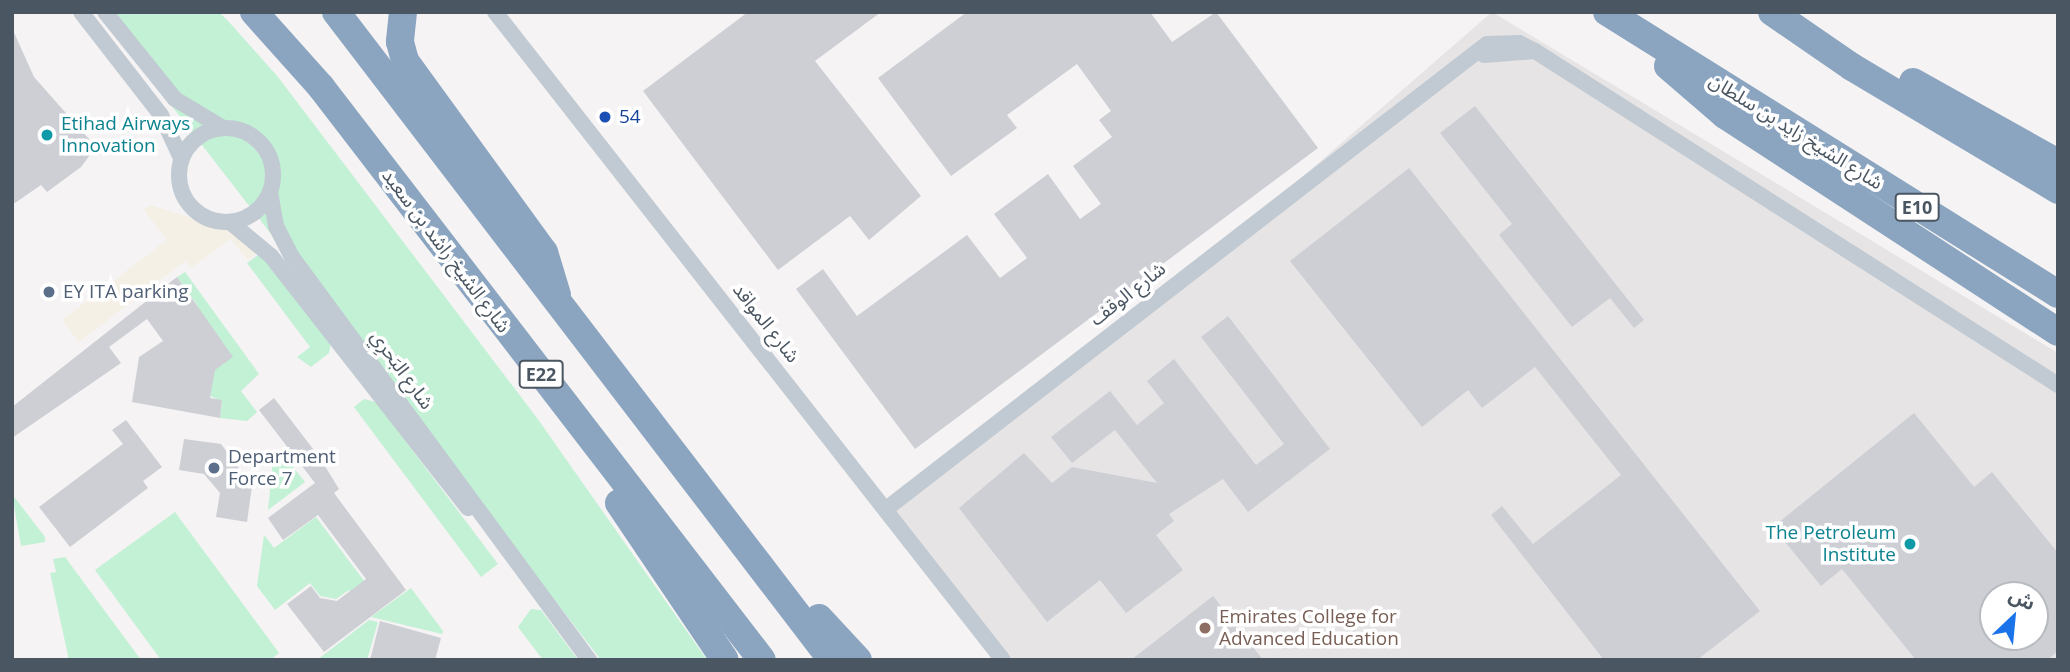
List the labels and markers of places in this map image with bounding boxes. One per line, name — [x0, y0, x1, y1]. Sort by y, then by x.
place label: 54 — [619, 106, 641, 128]
marker: 54 — [597, 109, 613, 125]
place label: Etihad Airways Innovation — [61, 113, 190, 157]
marker: Etihad Airways Innovation — [39, 127, 55, 143]
place label: EY ITA parking — [63, 281, 189, 303]
marker: EY ITA parking — [41, 284, 57, 300]
place label: Department Force 7 — [228, 446, 336, 490]
marker: Department Force 7 — [206, 460, 222, 476]
place label: The Petroleum Institute — [1766, 522, 1896, 566]
marker: The Petroleum Institute — [1902, 536, 1918, 552]
place label: Emirates College for Advanced Education — [1219, 606, 1399, 650]
marker: Emirates College for Advanced Education — [1197, 620, 1213, 636]

